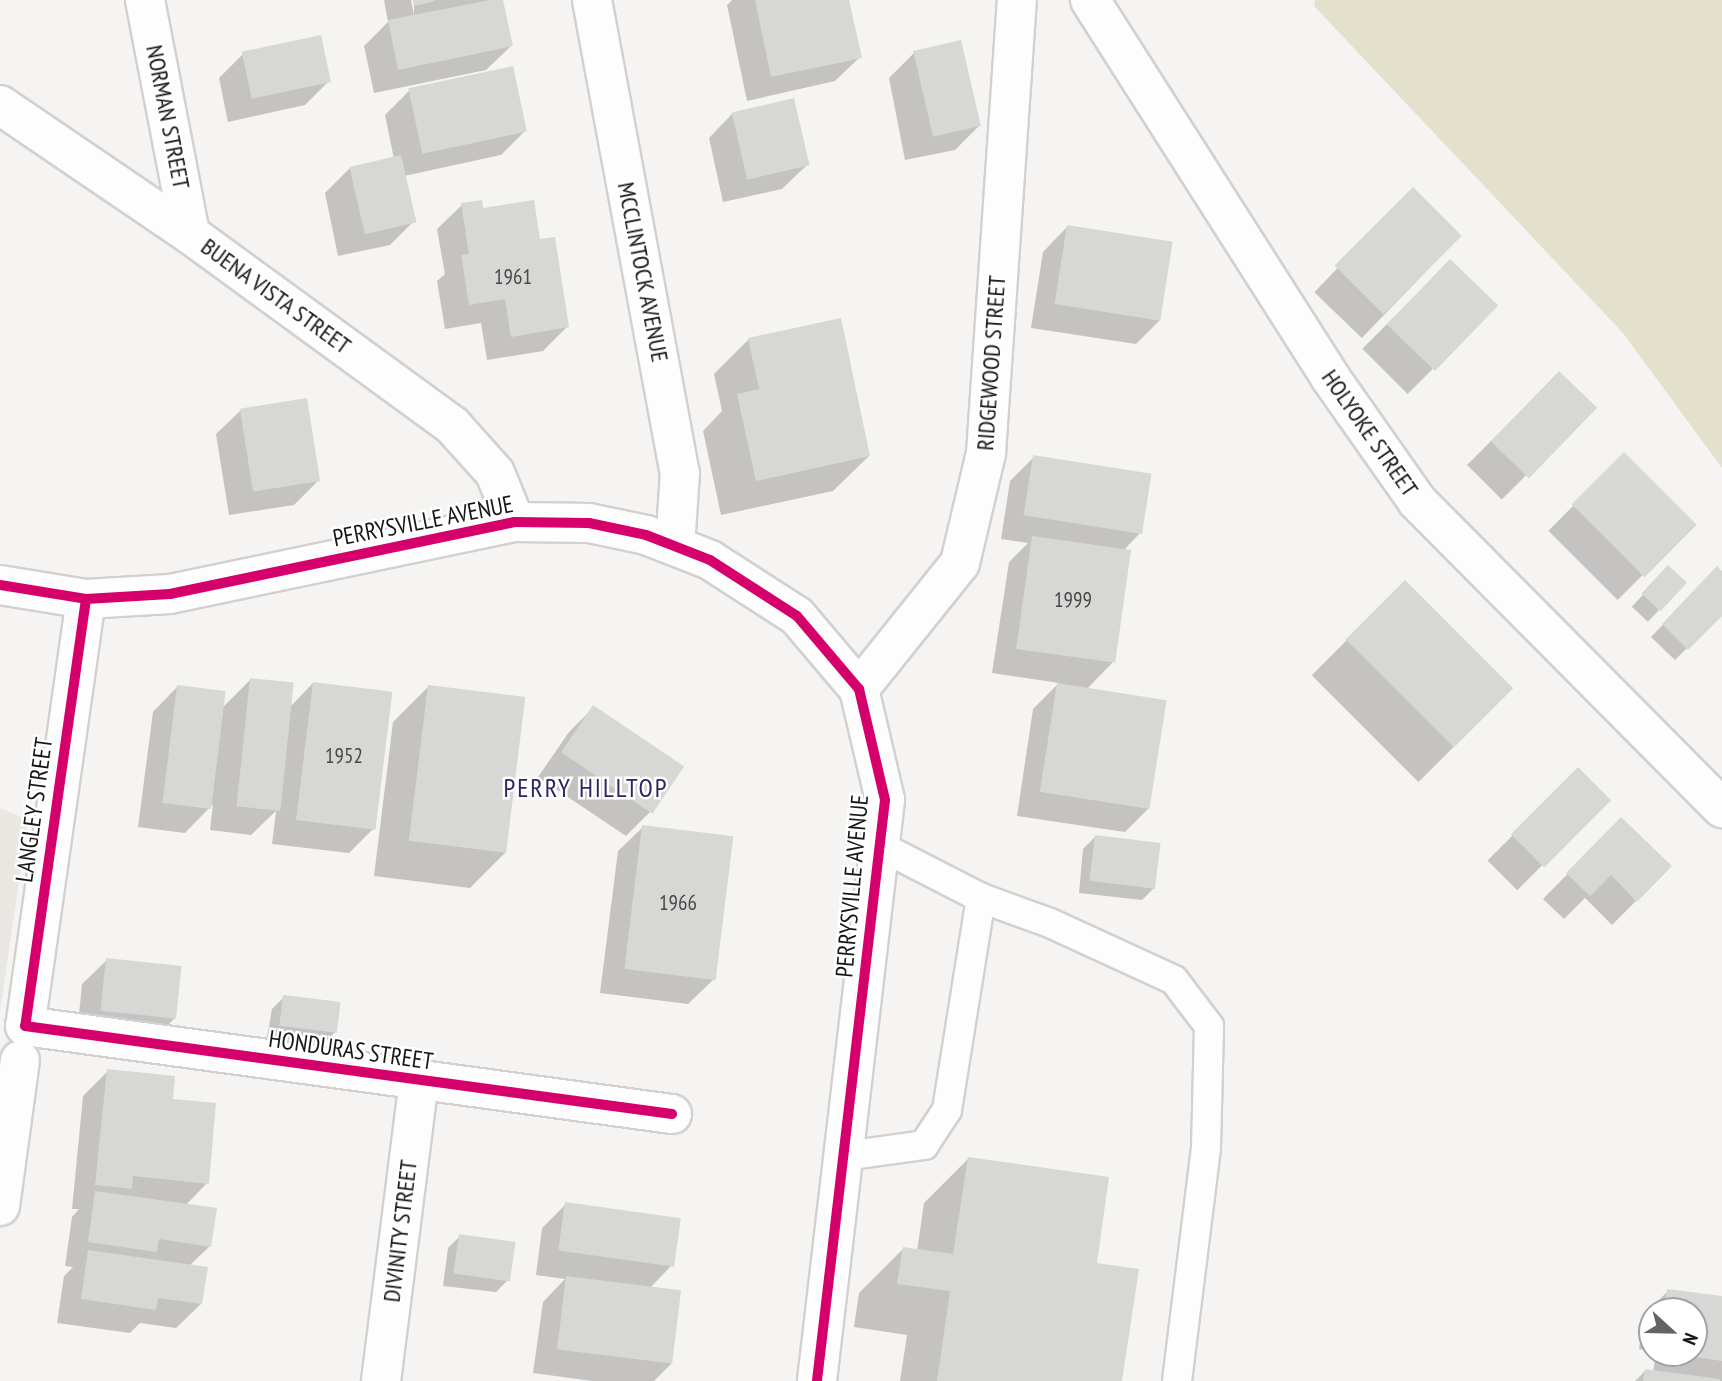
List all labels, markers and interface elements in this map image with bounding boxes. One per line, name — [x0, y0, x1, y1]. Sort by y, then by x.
street label: NORMAN STREET — [140, 43, 196, 191]
street label: MCCLINTOCK AVENUE — [611, 179, 675, 365]
street label: BUENA VISTA STREET — [195, 231, 357, 361]
house number: 1961 — [494, 264, 532, 290]
street label: RIDGEWOOD STREET — [971, 275, 1011, 451]
street label: HOLYOKE STREET — [1316, 364, 1424, 502]
street label: PERRYSVILLE AVENUE — [330, 489, 516, 553]
house number: 1999 — [1054, 587, 1092, 613]
street label: LANGLEY STREET — [10, 736, 58, 884]
house number: 1952 — [325, 743, 363, 769]
district label: PERRY HILLTOP — [505, 772, 667, 804]
street label: PERRYSVILLE AVENUE — [830, 793, 874, 979]
house number: 1966 — [659, 890, 697, 916]
street label: HONDURAS STREET — [267, 1024, 435, 1076]
street label: DIVINITY STREET — [377, 1158, 423, 1304]
north arrow — [1638, 1297, 1708, 1367]
text: N — [1678, 1330, 1704, 1348]

